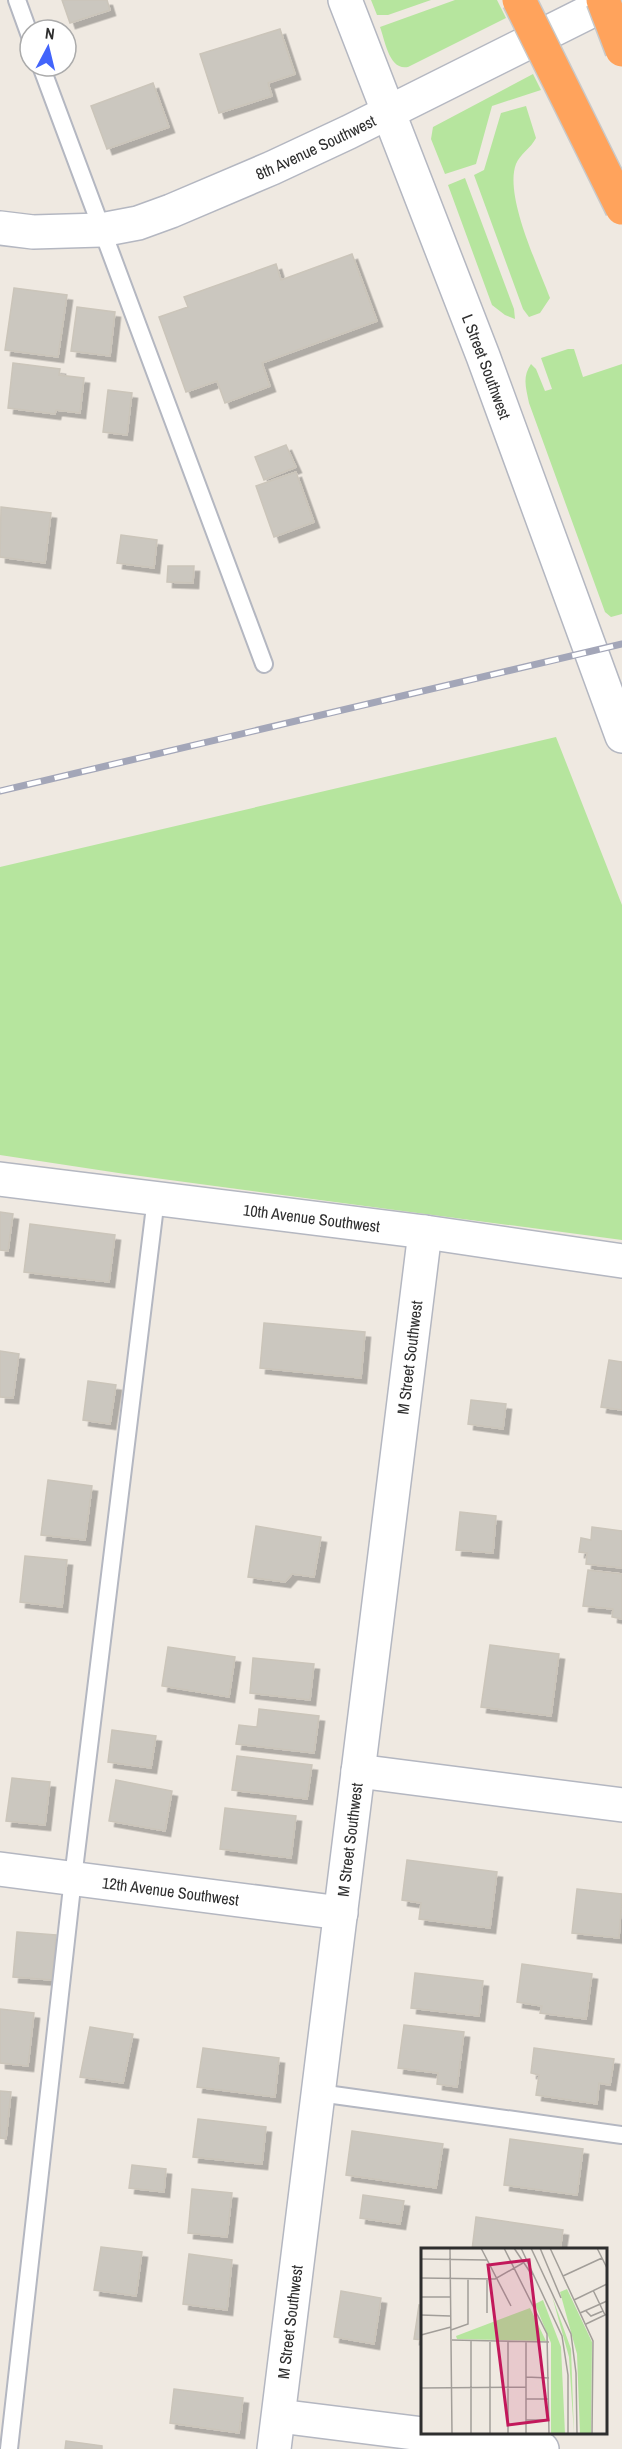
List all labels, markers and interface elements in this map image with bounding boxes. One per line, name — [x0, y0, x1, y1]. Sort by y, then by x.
north arrow — [18, 18, 78, 78]
text: N — [44, 22, 56, 45]
street label: 8th Avenue Southwest — [252, 109, 380, 185]
street label: L Street Southwest — [457, 311, 516, 422]
street label: 10th Avenue Southwest — [242, 1198, 382, 1237]
street label: M Street Southwest — [391, 1299, 427, 1416]
street label: M Street Southwest — [332, 1781, 368, 1898]
street label: 12th Avenue Southwest — [101, 1871, 241, 1911]
inset map — [421, 2248, 607, 2434]
street label: M Street Southwest — [272, 2263, 308, 2380]

